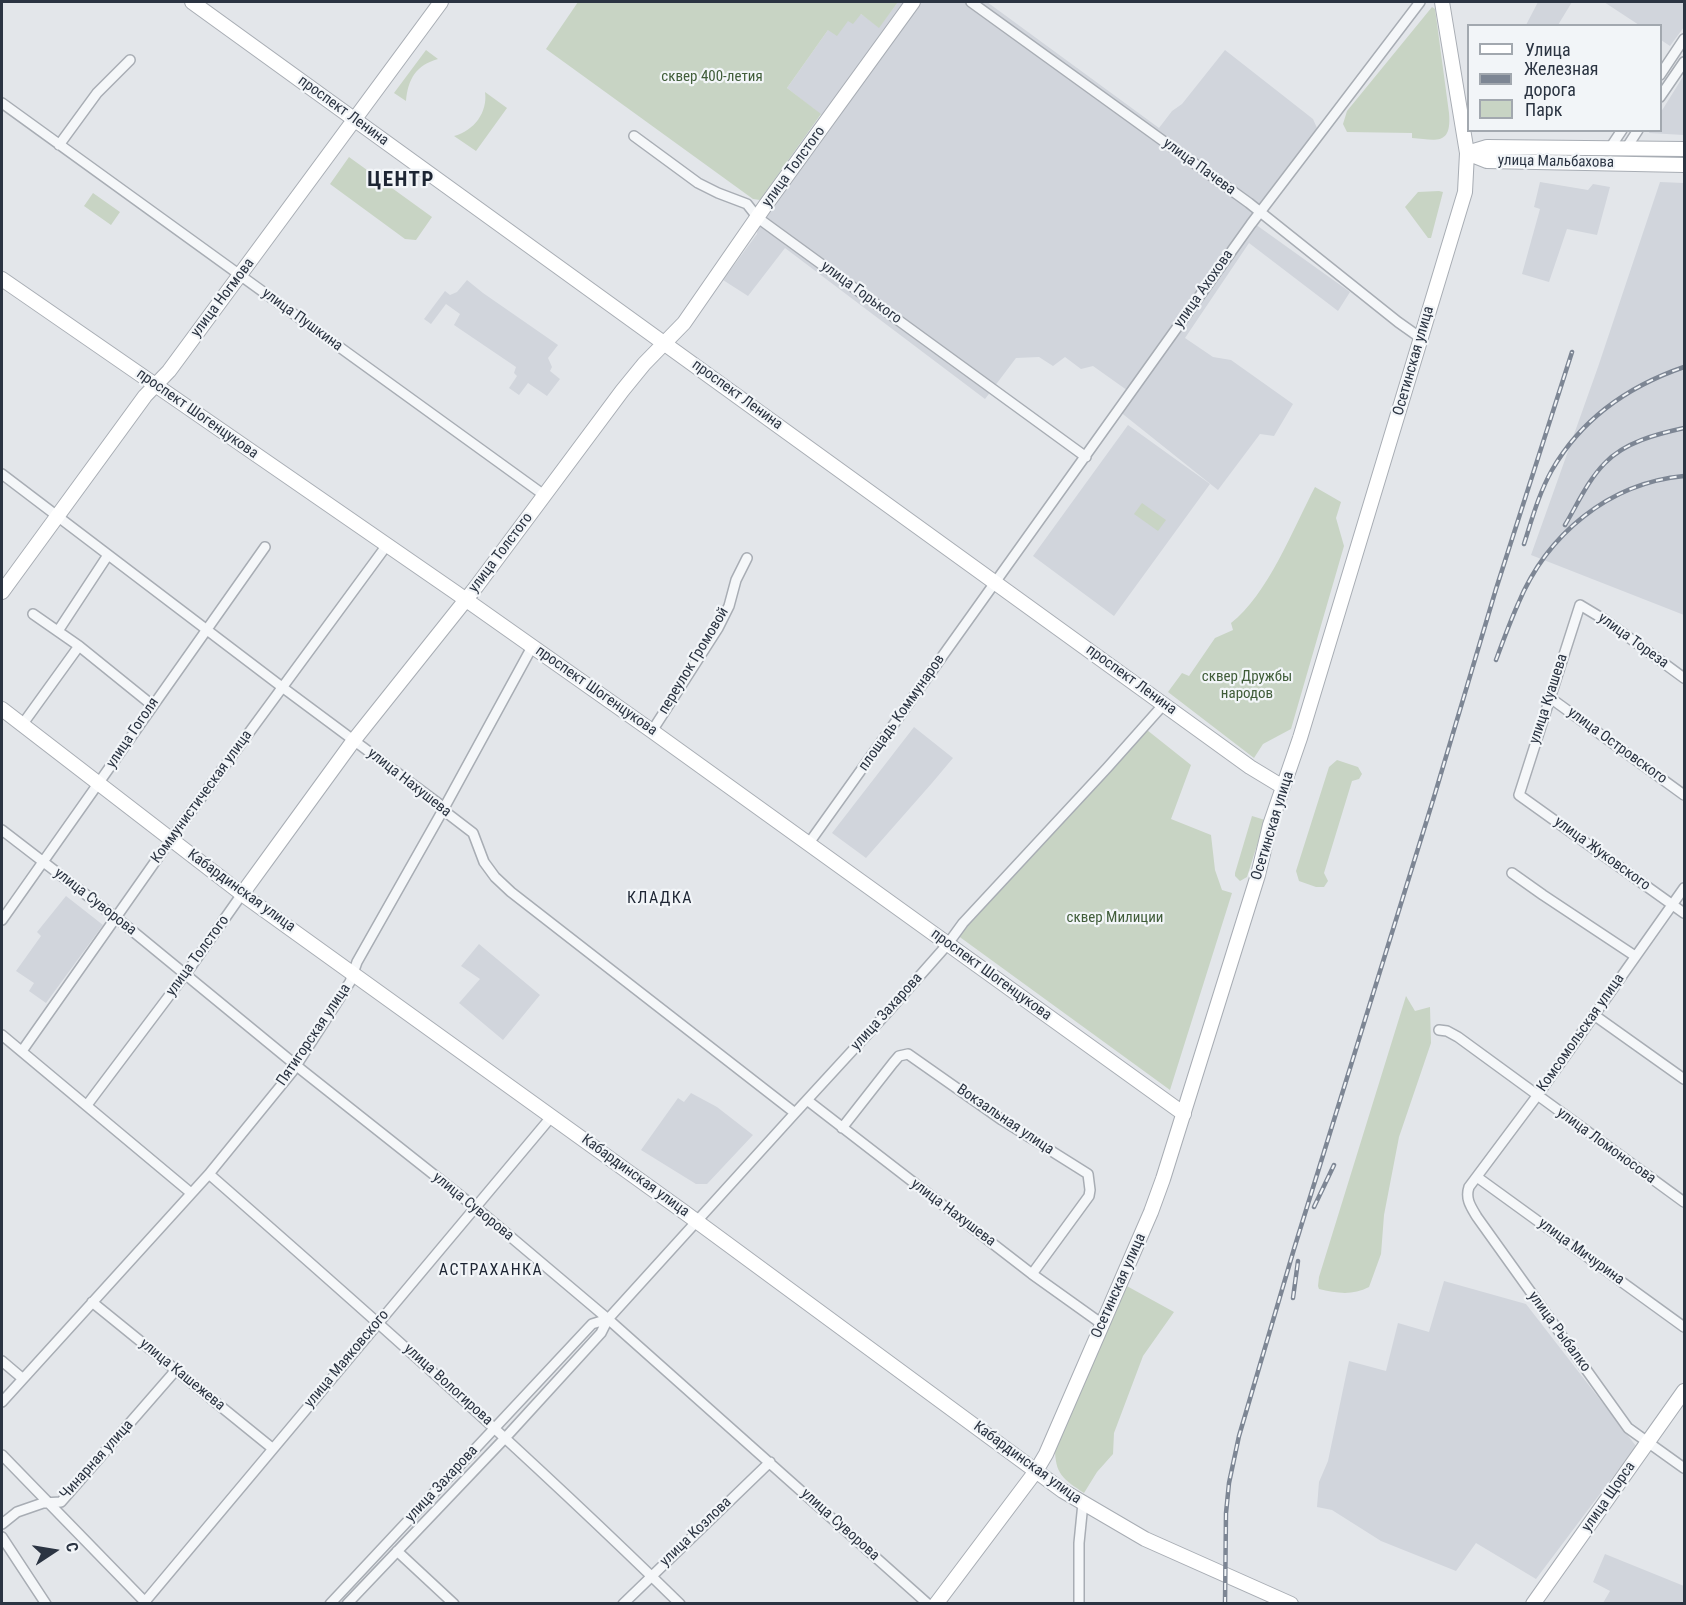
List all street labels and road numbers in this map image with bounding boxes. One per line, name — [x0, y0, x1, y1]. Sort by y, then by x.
street label: проспект Ленина — [294, 72, 392, 150]
street label: улица Толстого — [759, 123, 829, 211]
street label: улица Пачева — [1159, 135, 1239, 199]
street label: улица Мальбахова — [1498, 152, 1614, 172]
street label: улица Ахохова — [1171, 247, 1237, 331]
street label: улица Ногмова — [187, 255, 259, 341]
street label: улица Горького — [817, 258, 905, 328]
street label: улица Пушкина — [258, 285, 346, 355]
street label: Осетинская улица — [1390, 304, 1438, 418]
street label: проспект Ленина — [688, 356, 786, 434]
street label: проспект Шогенцукова — [133, 365, 261, 463]
street label: улица Толстого — [465, 510, 537, 596]
street label: переулок Громовой — [655, 604, 733, 718]
street label: улица Тореза — [1594, 609, 1672, 673]
street label: проспект Ленина — [1082, 641, 1180, 719]
street label: проспект Шогенцукова — [532, 642, 660, 740]
street label: площадь Коммунаров — [855, 651, 949, 775]
street label: улица Куашева — [1526, 652, 1572, 746]
street label: улица Гоголя — [103, 694, 163, 772]
street label: улица Островского — [1564, 704, 1670, 788]
street label: Коммунистическая улица — [148, 727, 256, 867]
street label: улица Нахушева — [364, 745, 454, 821]
street label: Осетинская улица — [1248, 769, 1298, 883]
street label: улица Жуковского — [1551, 813, 1653, 895]
street label: Кабардинская улица — [184, 846, 298, 936]
street label: улица Суворова — [50, 864, 140, 940]
street label: улица Толстого — [163, 912, 233, 1000]
street label: проспект Шогенцукова — [927, 925, 1055, 1025]
street label: улица Захарова — [847, 970, 927, 1054]
street label: Комсомольская улица — [1533, 970, 1629, 1096]
street label: Пятигорская улица — [273, 981, 355, 1089]
street label: Вокзальная улица — [953, 1081, 1057, 1159]
street label: улица Ломоносова — [1553, 1104, 1659, 1188]
street label: Кабардинская улица — [578, 1131, 692, 1221]
street label: улица Суворова — [429, 1169, 517, 1245]
street label: улица Нахушева — [907, 1175, 999, 1251]
street label: улица Мичурина — [1534, 1215, 1628, 1289]
street label: Осетинская улица — [1088, 1231, 1150, 1341]
street label: улица Рыбалко — [1524, 1288, 1594, 1376]
street label: улица Маяковского — [301, 1306, 393, 1412]
street label: улица Кашежева — [136, 1335, 228, 1415]
street label: улица Вологирова — [400, 1340, 496, 1430]
street label: Чинарная улица — [57, 1417, 137, 1503]
street label: Кабардинская улица — [970, 1418, 1084, 1508]
street label: улица Захарова — [402, 1442, 482, 1526]
street label: улица Щорса — [1578, 1458, 1640, 1536]
street label: улица Суворова — [797, 1485, 883, 1565]
street label: улица Козлова — [657, 1494, 735, 1570]

